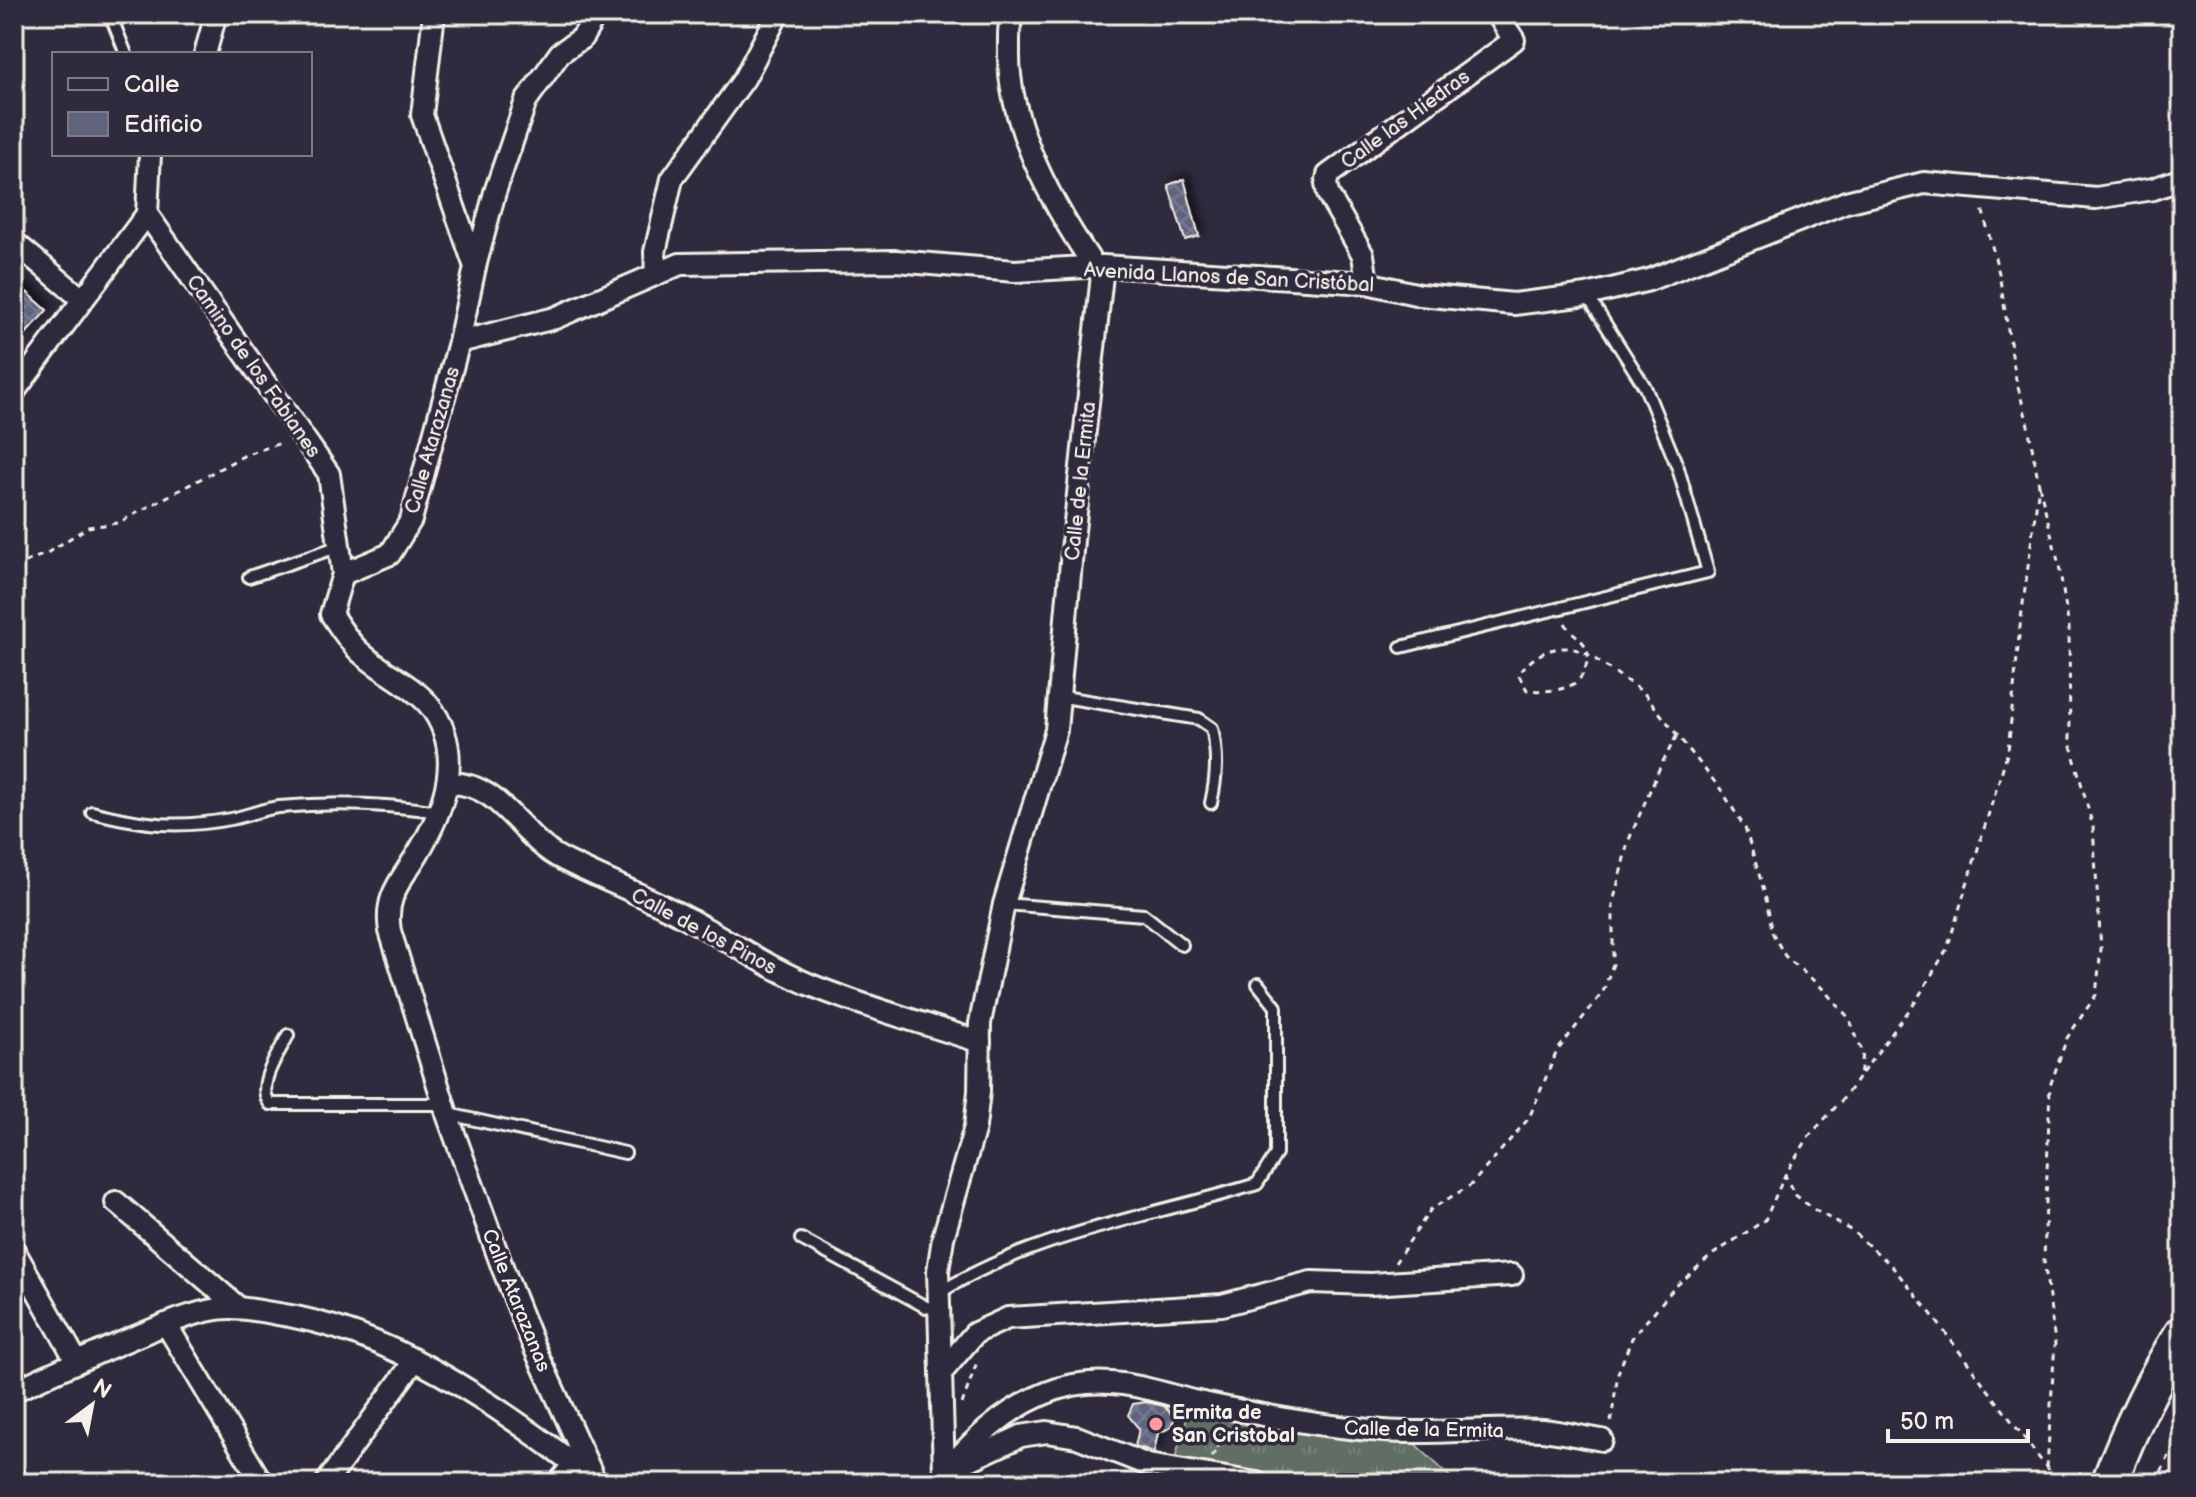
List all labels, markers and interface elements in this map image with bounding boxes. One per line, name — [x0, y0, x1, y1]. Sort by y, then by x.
legend — [52, 52, 312, 156]
street label: Calle las Hiedras — [1337, 65, 1475, 175]
text: Calle — [124, 70, 179, 99]
text: Edificio — [124, 110, 203, 139]
street label: Avenida Llanos de San Cristóbal — [1083, 258, 1375, 298]
street label: Camino de los Fabianes — [181, 271, 325, 463]
street label: Calle Atarazanas — [400, 364, 465, 517]
street label: Calle de la Ermita — [1061, 400, 1101, 562]
street label: Calle de los Pinos — [627, 883, 780, 980]
street label: Calle Atarazanas — [476, 1225, 556, 1375]
north arrow — [52, 1365, 132, 1445]
text: N — [88, 1373, 116, 1405]
scale bar — [1888, 1393, 2028, 1443]
place label: Ermita de San Cristobal — [1172, 1401, 1295, 1448]
text: 50 m — [1900, 1407, 1954, 1436]
marker: Ermita de San Cristobal — [1147, 1415, 1165, 1433]
street label: Calle de la Ermita — [1344, 1417, 1504, 1443]

